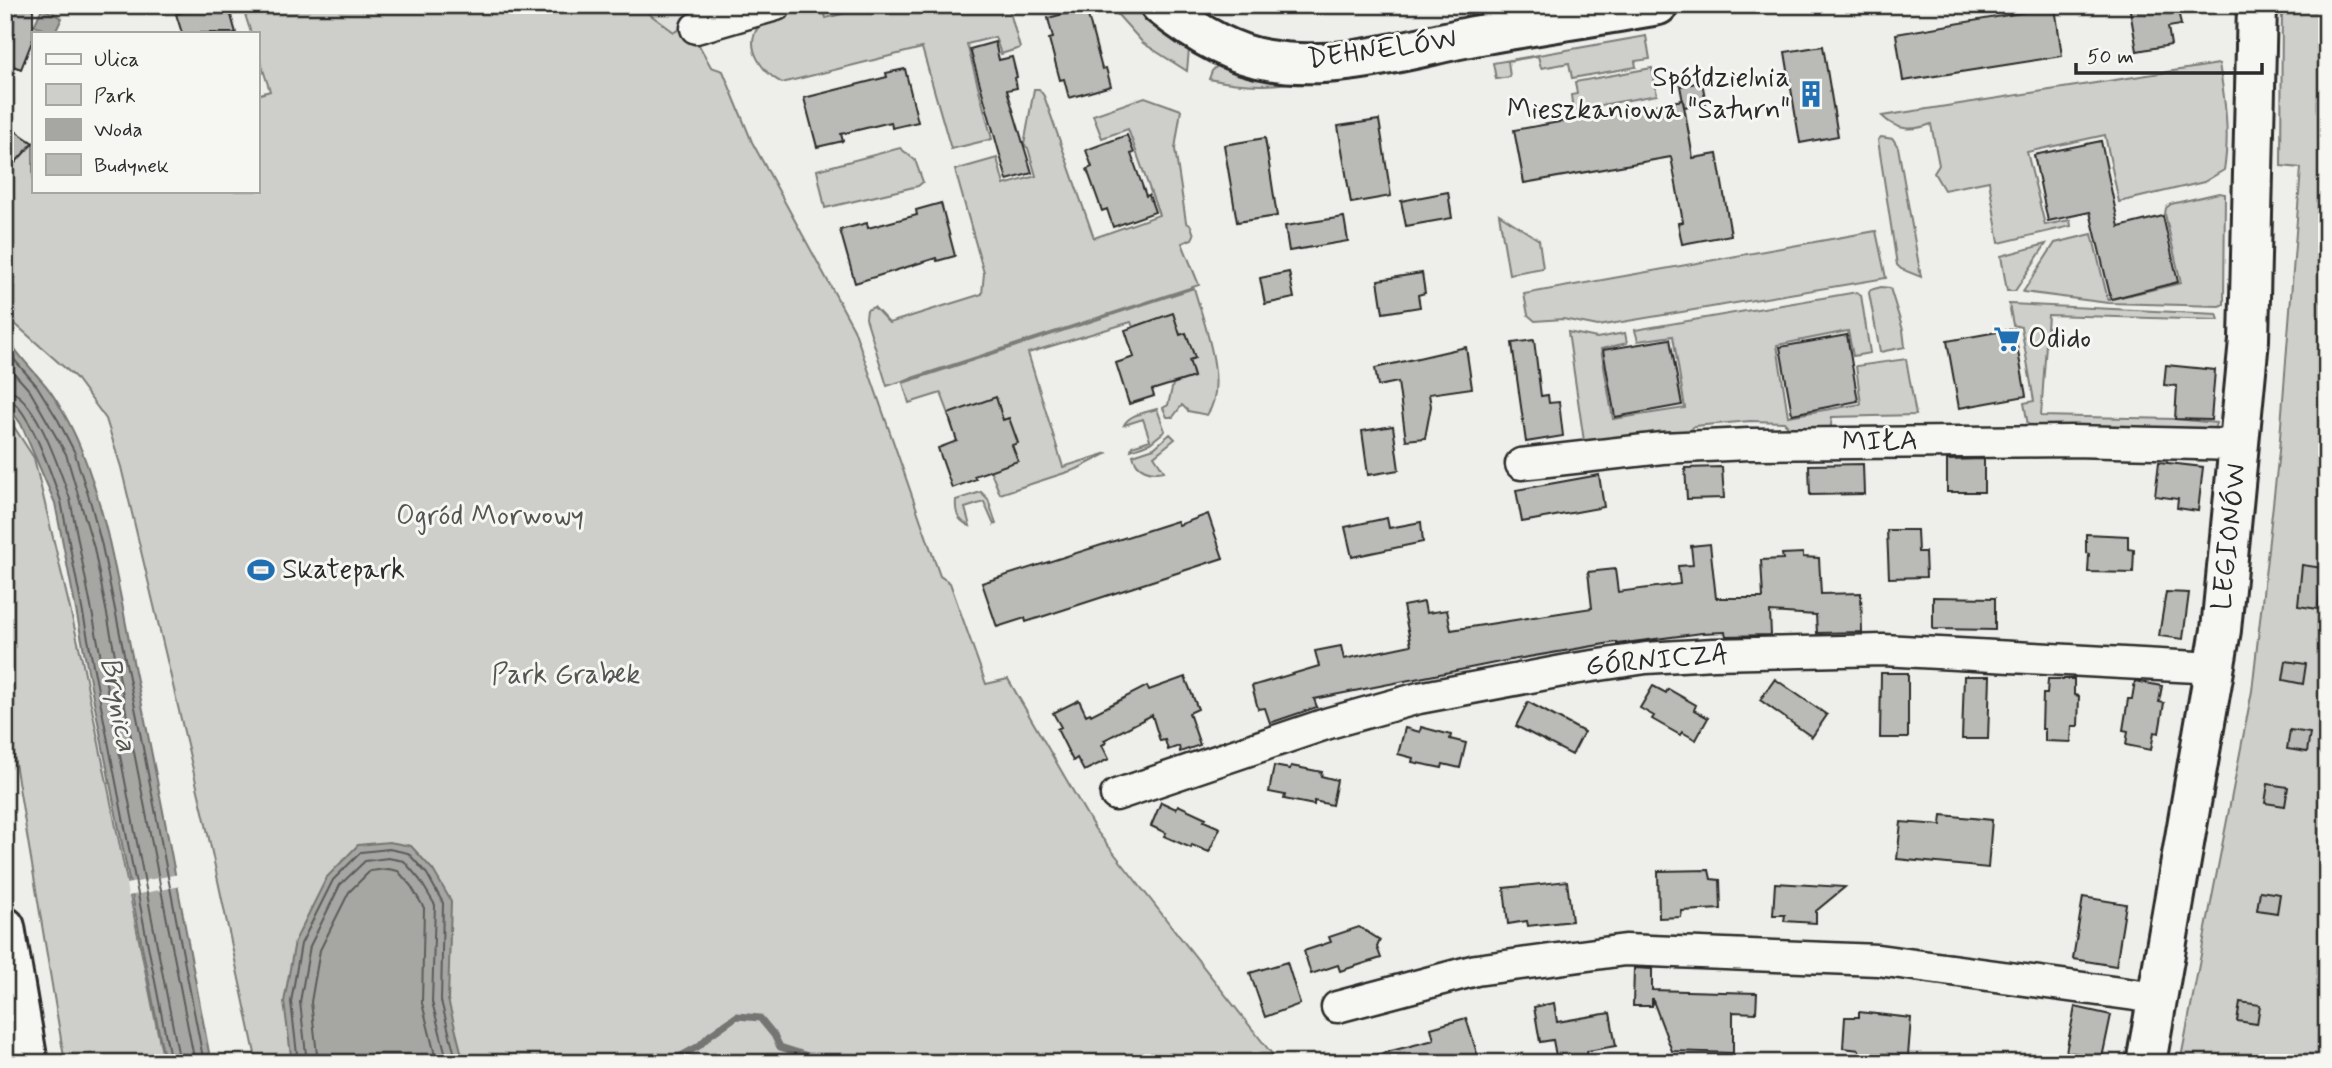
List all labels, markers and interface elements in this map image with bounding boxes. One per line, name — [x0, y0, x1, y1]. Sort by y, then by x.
street label: DEHNELÓW — [1305, 21, 1459, 79]
legend — [32, 32, 259, 192]
scale bar — [2076, 32, 2262, 76]
text: 50 m — [2087, 43, 2134, 71]
text: Ulica — [94, 46, 139, 74]
place label: Spółdzielnia Mieszkaniowa "Saturn" — [1507, 60, 1790, 129]
building icon: Spółdzielnia Mieszkaniowa "Saturn" — [1796, 79, 1826, 109]
text: Park — [94, 82, 136, 110]
text: Woda — [94, 116, 143, 144]
text: Budynek — [94, 152, 169, 180]
place label: Odido — [2028, 321, 2091, 358]
supermarket icon: Odido — [1992, 324, 2022, 354]
street label: MIŁA — [1842, 423, 1918, 461]
street label: LEGIONÓW — [2204, 462, 2256, 612]
park label: Ogród Morwowy — [396, 498, 584, 535]
place label: Skatepark — [282, 552, 405, 589]
sports icon: Skatepark — [246, 555, 276, 585]
street label: GÓRNICZA — [1584, 636, 1730, 686]
water label: Brynica — [90, 653, 146, 755]
park label: Park Grabek — [492, 657, 640, 694]

